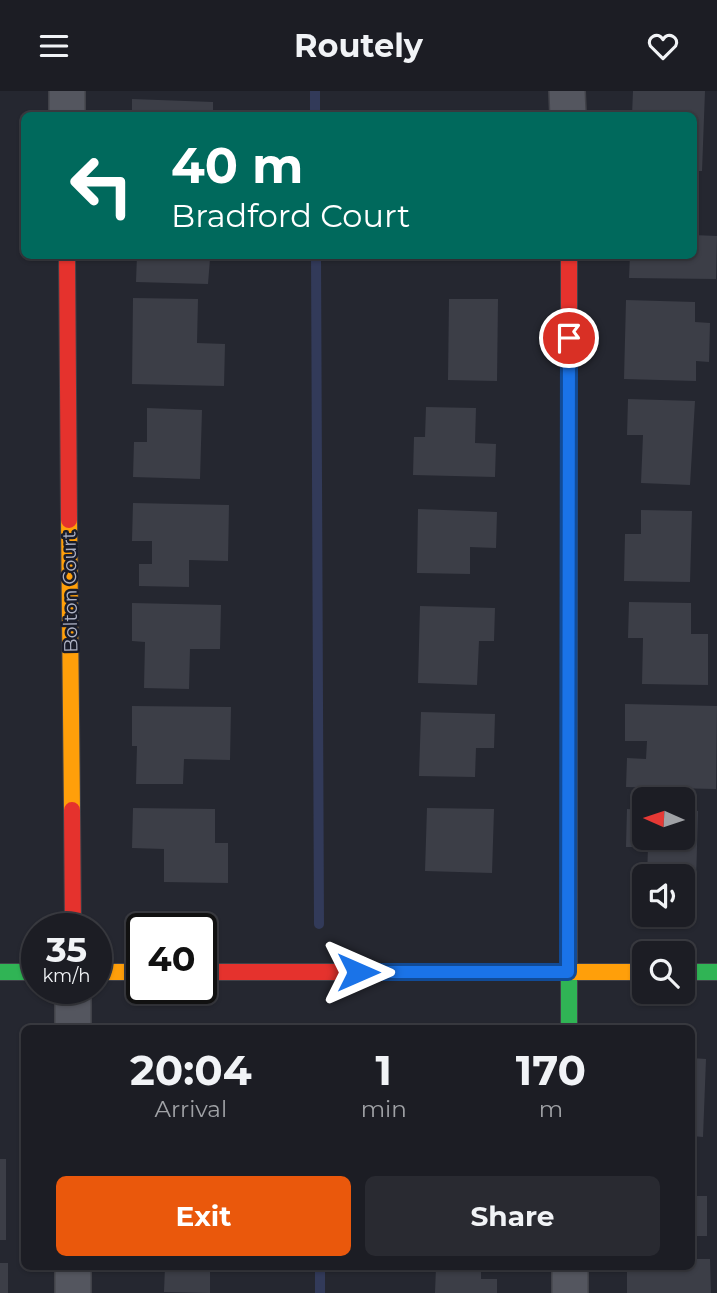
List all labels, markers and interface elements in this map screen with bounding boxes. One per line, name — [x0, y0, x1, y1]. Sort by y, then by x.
text: Routely — [294, 26, 423, 65]
icon: menu — [35, 27, 73, 65]
icon: heart — [644, 27, 682, 65]
text: 40 m — [171, 136, 303, 195]
icon: left — [56, 140, 147, 231]
text: Bradford Court — [171, 196, 410, 235]
pin — [539, 308, 599, 368]
icon: arrive — [550, 319, 588, 357]
street label: Bolton Court — [57, 531, 83, 653]
north arrow — [632, 787, 695, 851]
map controls — [632, 787, 695, 1004]
button: sound — [632, 864, 695, 927]
speed limit sign: 40 — [126, 913, 217, 1004]
text: 35 — [46, 928, 87, 971]
position arrow — [321, 935, 395, 1009]
button: search — [632, 941, 695, 1004]
text: km/h — [42, 965, 91, 987]
text: 20:04 — [130, 1044, 252, 1096]
text: 1 — [376, 1044, 392, 1096]
text: 170 — [516, 1044, 586, 1096]
text: Arrival — [155, 1095, 227, 1123]
text: min — [361, 1095, 407, 1123]
text: m — [539, 1095, 563, 1123]
button: Exit — [56, 1176, 351, 1256]
button: Share — [365, 1176, 660, 1256]

